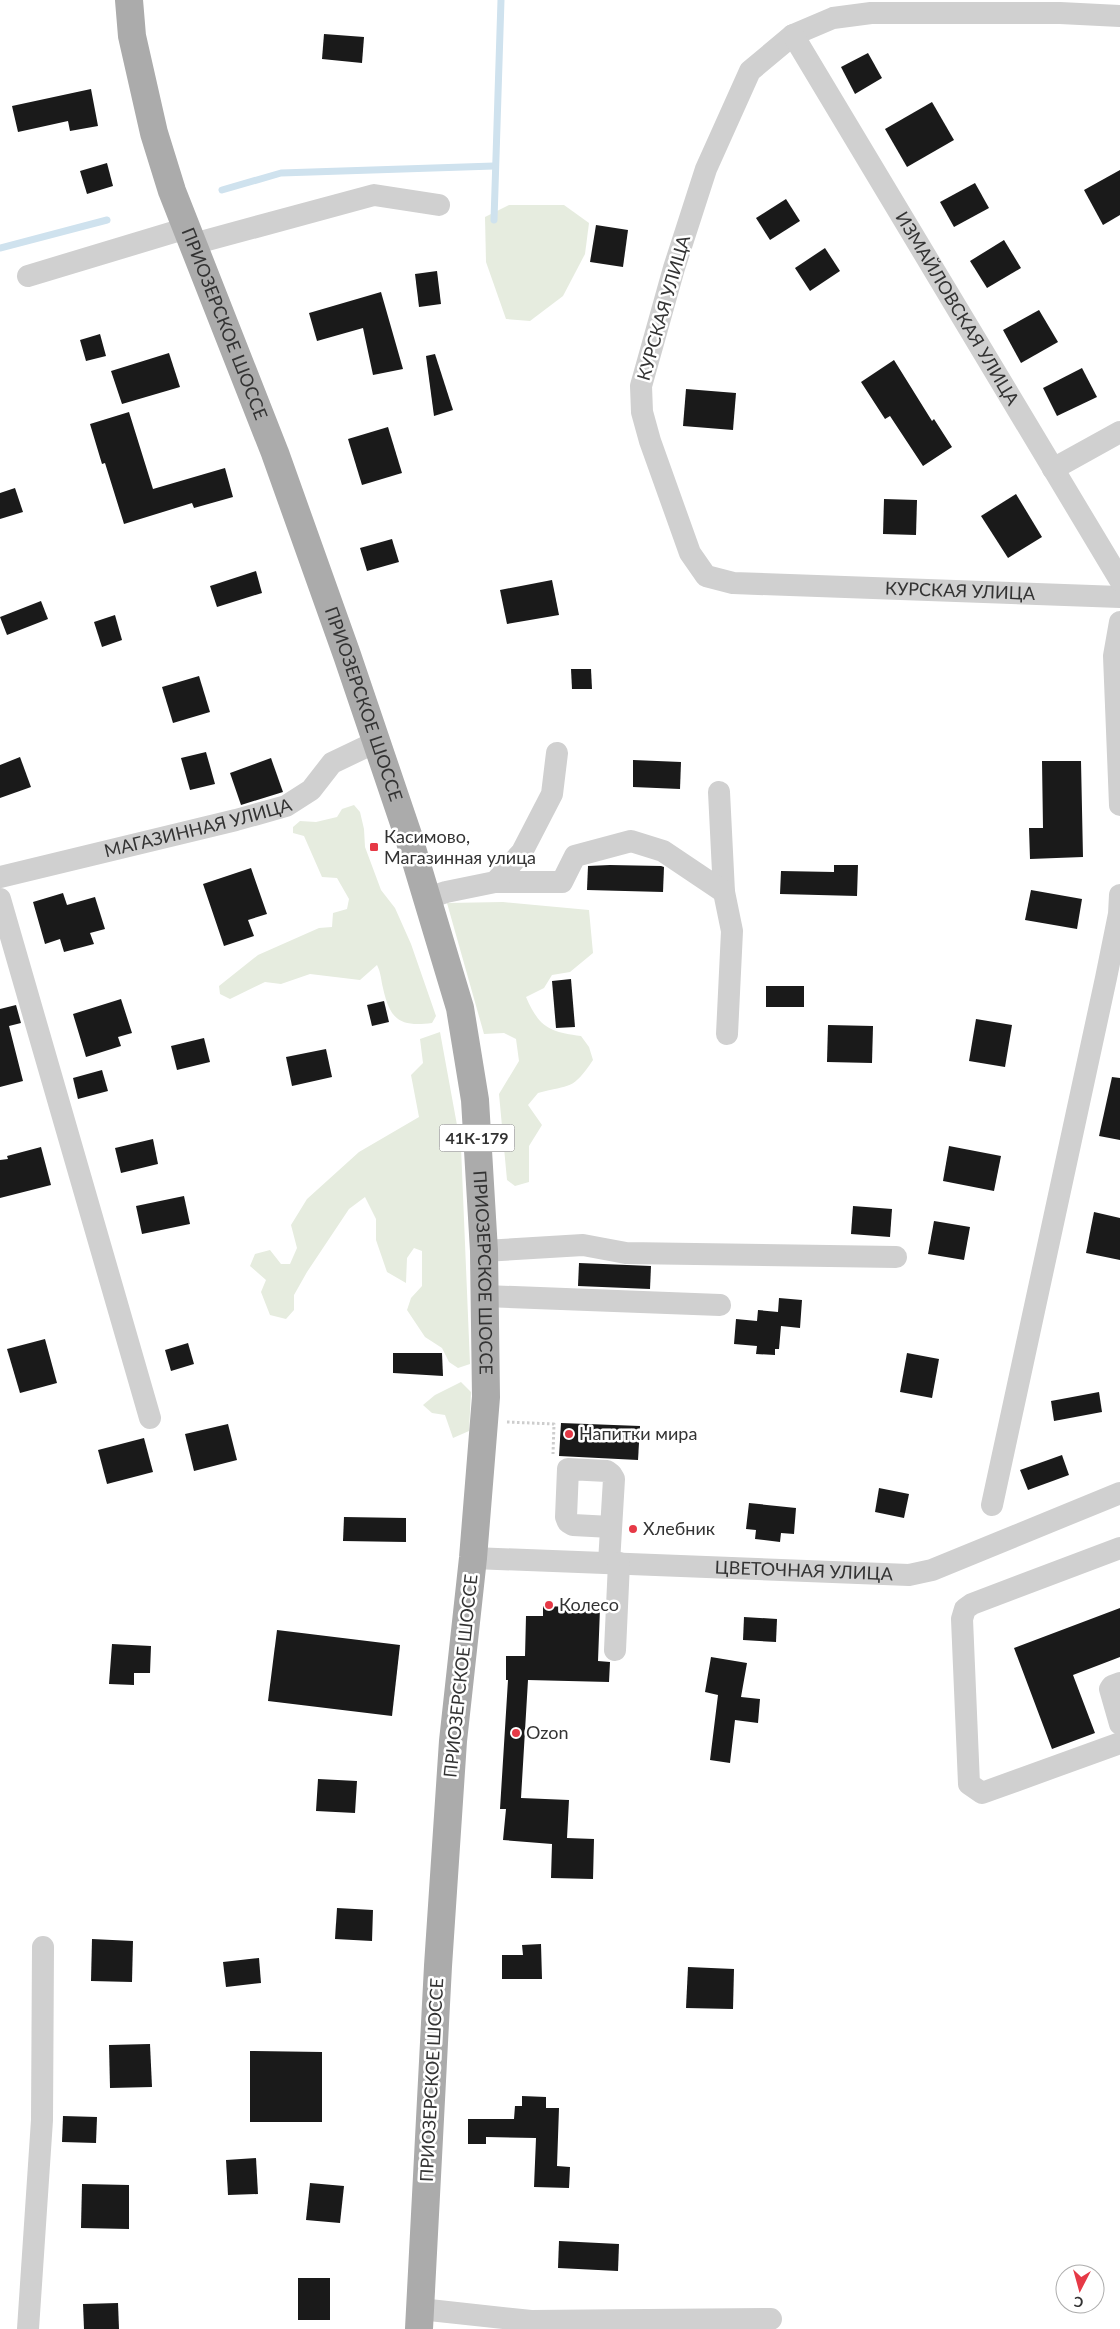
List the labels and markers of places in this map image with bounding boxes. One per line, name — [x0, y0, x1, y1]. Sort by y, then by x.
place label: Касимово, Магазинная улица — [384, 825, 536, 868]
marker: Касимово, Магазинная улица — [368, 841, 380, 853]
place label: Напитки мира — [579, 1422, 697, 1444]
marker: Напитки мира — [563, 1428, 575, 1440]
place label: Хлебник — [643, 1517, 716, 1539]
marker: Хлебник — [627, 1523, 639, 1535]
place label: Колесо — [559, 1593, 619, 1615]
marker: Колесо — [543, 1599, 555, 1611]
place label: Ozon — [526, 1721, 568, 1743]
marker: Ozon — [510, 1727, 522, 1739]

